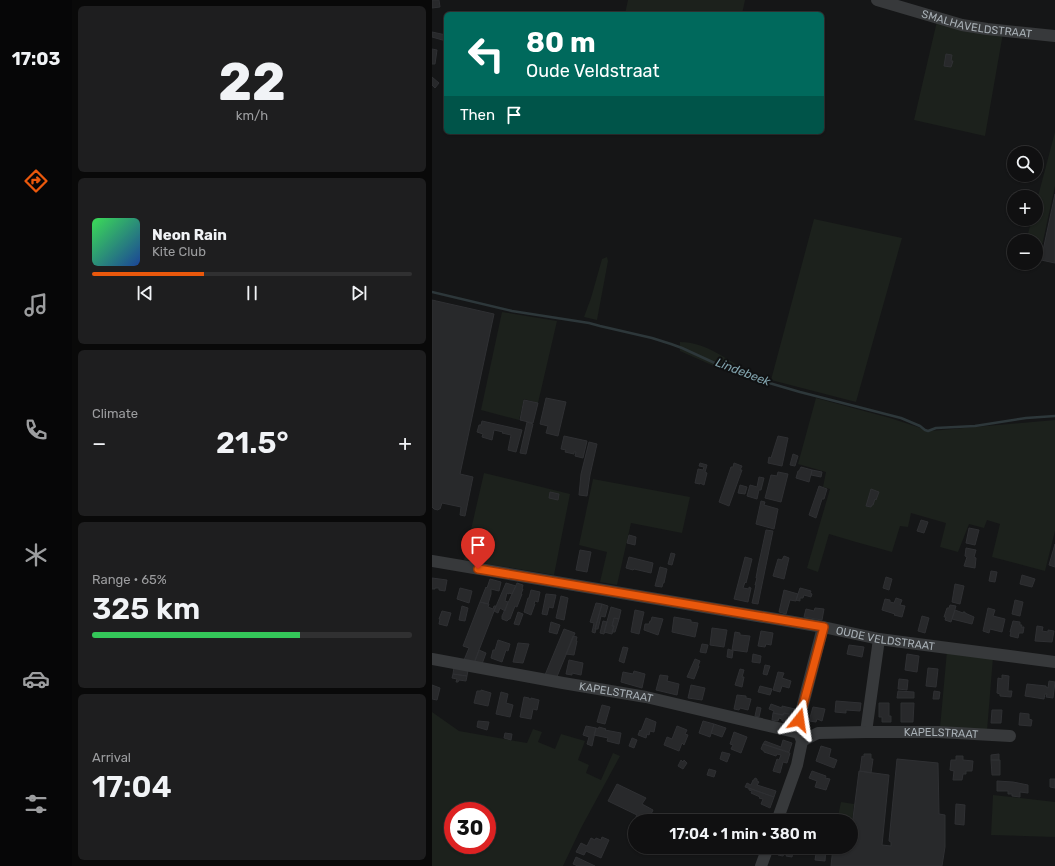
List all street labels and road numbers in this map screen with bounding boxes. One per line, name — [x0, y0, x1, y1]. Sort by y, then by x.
street label: SMALHAVELDSTRAAT — [920, 7, 1033, 41]
street label: OUDE VELDSTRAAT — [835, 624, 936, 653]
street label: KAPELSTRAAT — [578, 680, 655, 706]
street label: KAPELSTRAAT — [904, 726, 979, 741]

